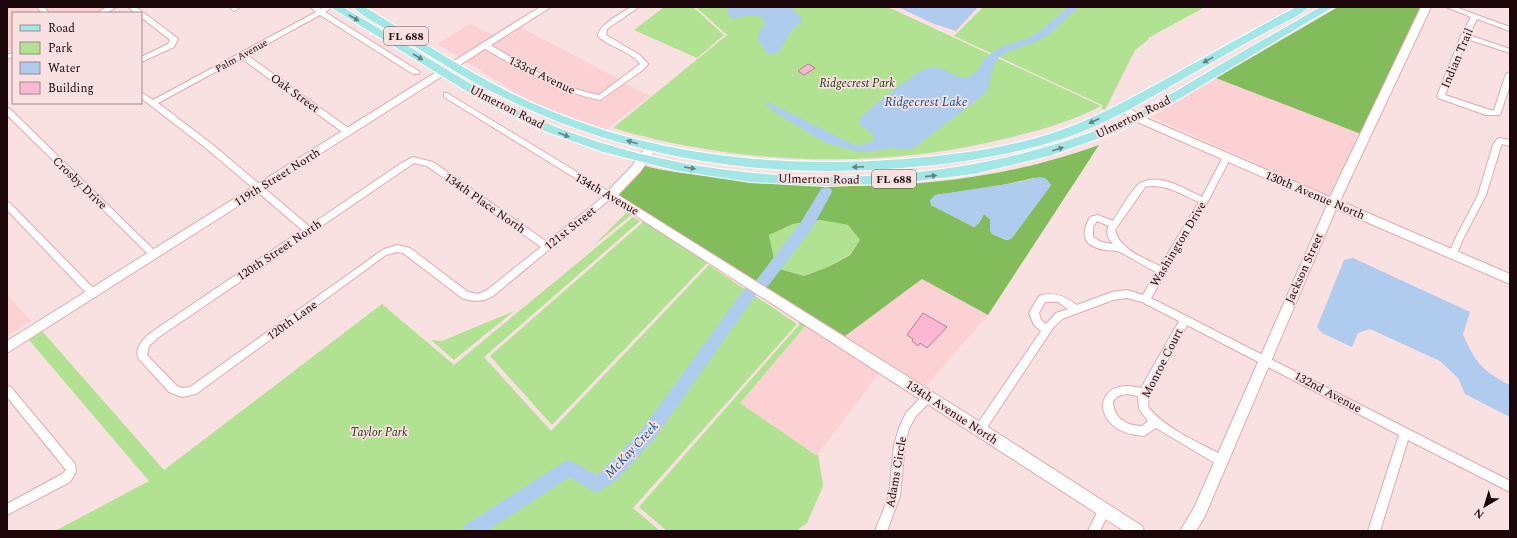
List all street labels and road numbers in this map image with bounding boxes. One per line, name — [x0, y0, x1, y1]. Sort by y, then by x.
street label: Indian Trail — [1436, 25, 1479, 91]
road number: FL 688 — [384, 27, 428, 45]
street label: Palm Avenue — [212, 35, 271, 77]
street label: 133rd Avenue — [505, 51, 579, 100]
street label: Oak Street — [266, 69, 323, 118]
street label: Ulmerton Road — [466, 80, 548, 135]
street label: Ulmerton Road — [1092, 91, 1174, 144]
street label: 119th Street North — [230, 143, 324, 212]
street label: Crosby Drive — [48, 152, 112, 215]
street label: 130th Avenue North — [1262, 166, 1368, 225]
street label: 134th Place North — [440, 168, 529, 239]
street label: 134th Avenue — [571, 168, 643, 221]
street label: Ulmerton Road — [778, 169, 860, 190]
road number: FL 688 — [872, 170, 916, 188]
street label: Washington Drive — [1145, 198, 1212, 291]
street label: 121st Street — [540, 202, 600, 255]
street label: 120th Street North — [233, 215, 326, 286]
street label: Jackson Street — [1280, 230, 1328, 307]
street label: 120th Lane — [263, 295, 322, 345]
street label: Monroe Court — [1137, 325, 1188, 401]
street label: 132nd Avenue — [1290, 367, 1365, 418]
street label: 134th Avenue North — [902, 375, 1002, 450]
street label: Adams Circle — [881, 435, 912, 509]

